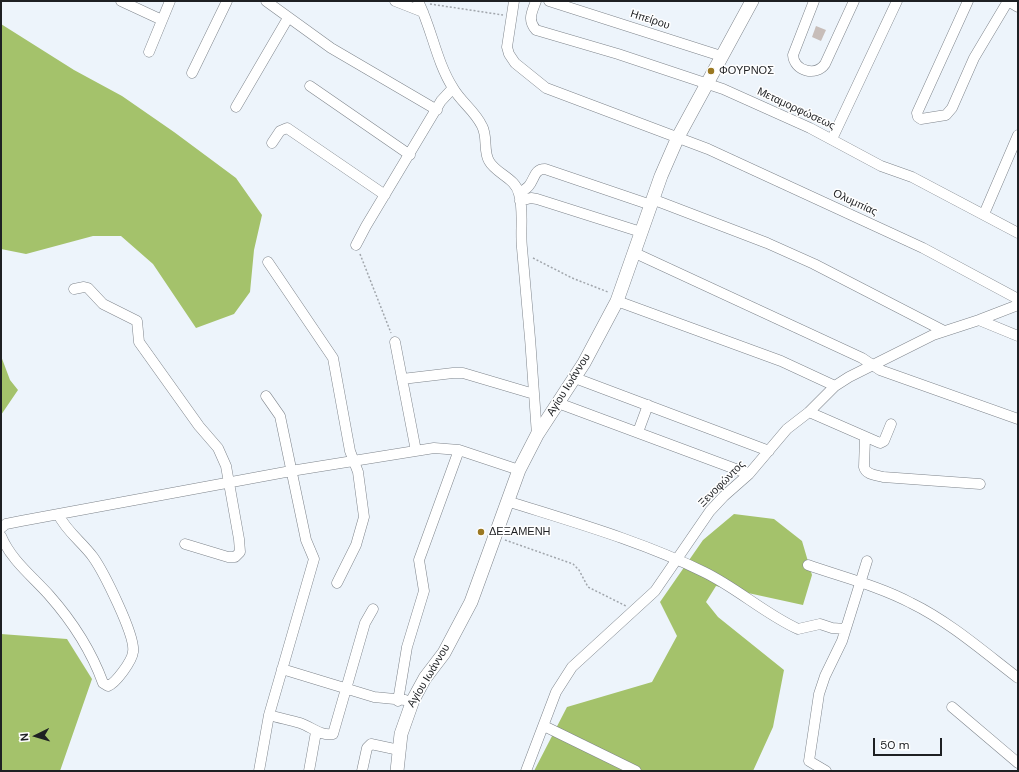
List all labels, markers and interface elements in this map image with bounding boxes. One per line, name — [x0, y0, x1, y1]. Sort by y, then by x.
street label: Ηπείρου — [629, 7, 671, 33]
place label: ΦΟΥΡΝΟΣ — [719, 64, 774, 78]
marker: ΦΟΥΡΝΟΣ — [706, 66, 716, 76]
street label: Μεταμορφώσεως — [755, 85, 837, 133]
street label: Ολυμπίας — [831, 187, 879, 219]
street label: Αγίου Ιωάννου — [545, 351, 593, 419]
street label: Ξενοφώντος — [696, 458, 748, 510]
place label: ΔΕΞΑΜΕΝΗ — [489, 525, 551, 539]
marker: ΔΕΞΑΜΕΝΗ — [476, 527, 486, 537]
street label: Αγίου Ιωάννου — [405, 642, 453, 710]
north arrow — [16, 716, 56, 756]
scale bar — [875, 730, 944, 756]
text: N — [17, 732, 31, 742]
text: 50 m — [880, 737, 909, 753]

